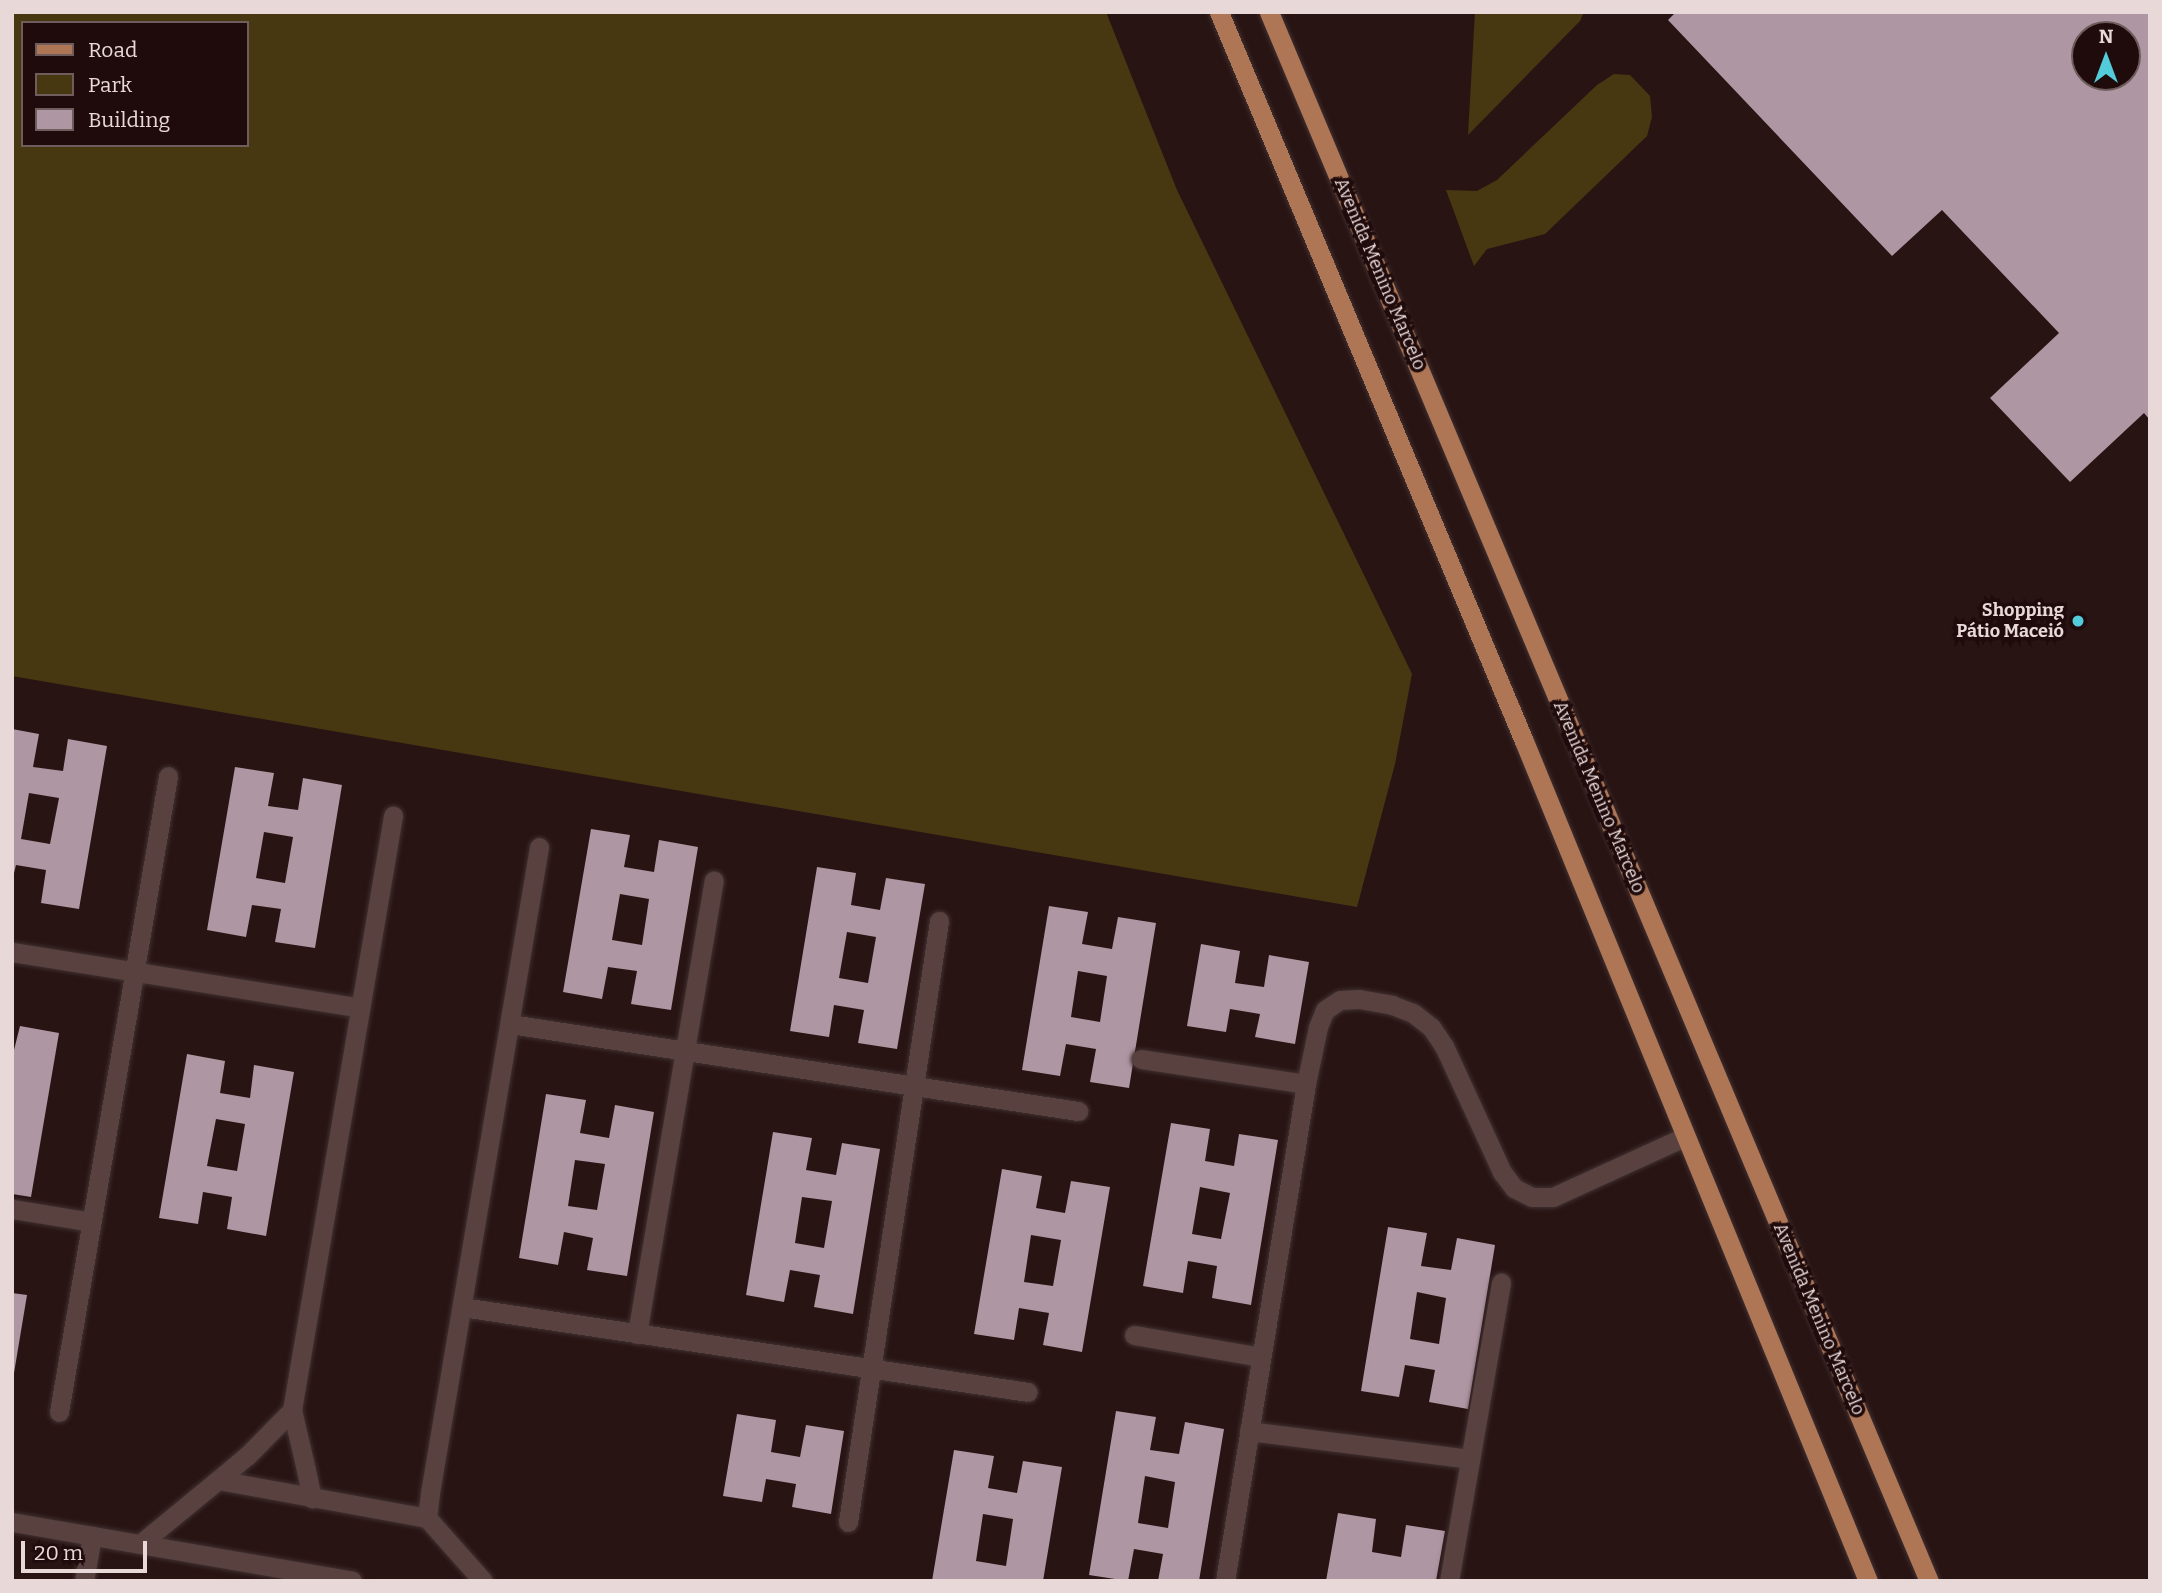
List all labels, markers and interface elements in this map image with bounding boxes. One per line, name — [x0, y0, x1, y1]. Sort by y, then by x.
legend — [21, 21, 248, 147]
north arrow — [2071, 21, 2141, 91]
text: N — [2099, 25, 2113, 48]
text: Road — [88, 37, 137, 63]
text: Park — [88, 72, 132, 98]
text: Building — [88, 107, 170, 133]
street label: Avenida Menino Marcelo — [1330, 175, 1430, 373]
place label: Shopping Pátio Maceió — [1956, 600, 2064, 642]
marker: Shopping Pátio Maceió — [2070, 613, 2086, 629]
street label: Avenida Menino Marcelo — [1549, 698, 1649, 896]
street label: Avenida Menino Marcelo — [1769, 1220, 1869, 1418]
scale bar — [24, 1526, 150, 1570]
text: 20 m — [34, 1540, 83, 1566]

